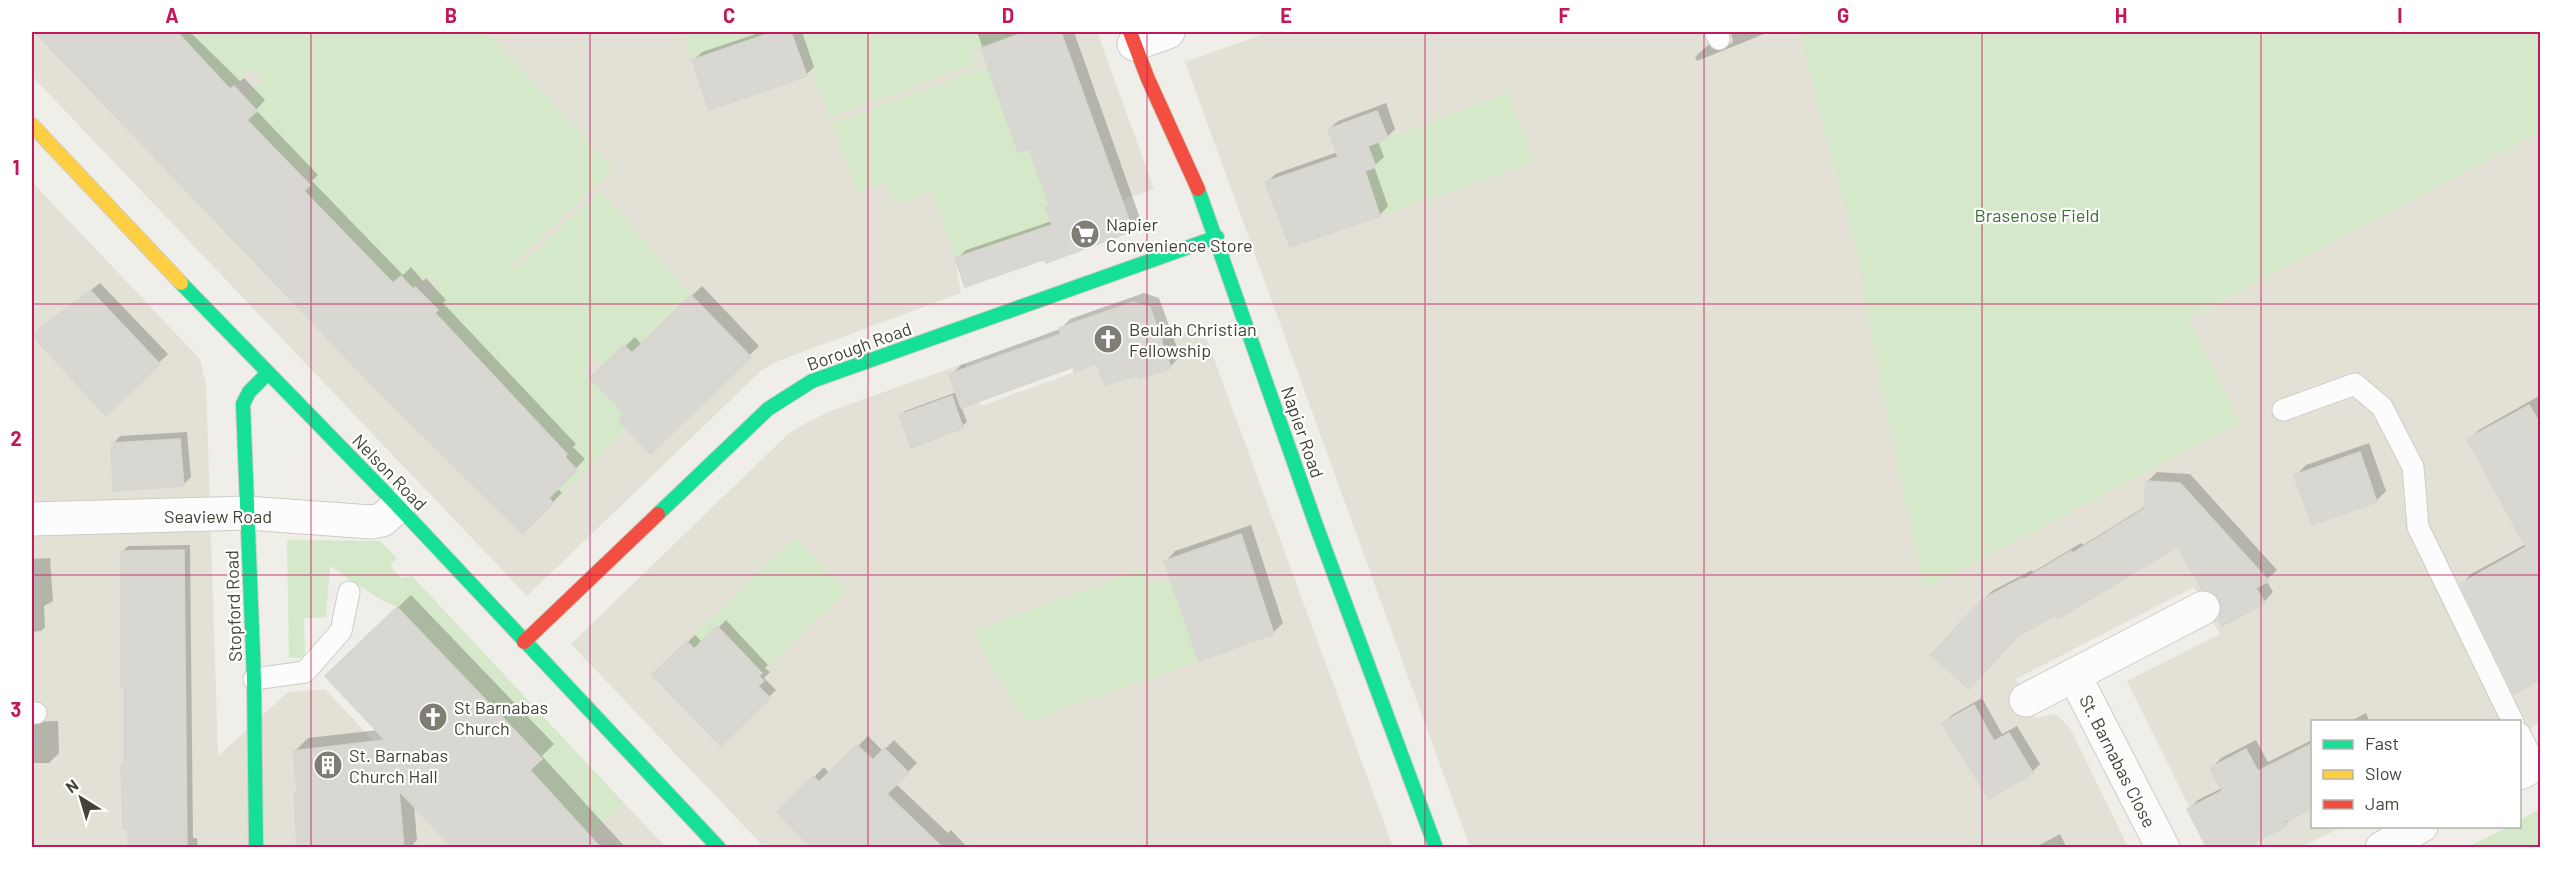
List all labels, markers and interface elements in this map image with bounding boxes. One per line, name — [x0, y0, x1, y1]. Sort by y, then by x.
text: A — [165, 3, 179, 27]
text: B — [445, 3, 457, 27]
text: C — [723, 3, 735, 27]
text: D — [1002, 3, 1014, 27]
text: E — [1280, 3, 1292, 27]
text: F — [1558, 3, 1570, 27]
text: G — [1837, 3, 1849, 27]
text: H — [2115, 3, 2127, 27]
text: I — [2397, 3, 2403, 27]
text: 1 — [12, 155, 20, 179]
park label: Brasenose Field — [1975, 204, 2099, 226]
place label: Napier Convenience Store — [1106, 213, 1253, 256]
supermarket icon: Napier Convenience Store — [1069, 218, 1101, 250]
street label: Borough Road — [804, 317, 914, 375]
place label: Beulah Christian Fellowship — [1129, 318, 1257, 361]
church icon: Beulah Christian Fellowship — [1092, 323, 1124, 355]
street label: Napier Road — [1277, 383, 1329, 481]
text: 2 — [10, 426, 22, 450]
street label: Nelson Road — [348, 429, 432, 515]
street label: Seaview Road — [164, 505, 272, 527]
street label: Stopford Road — [220, 550, 246, 662]
street label: St. Barnabas Close — [2075, 691, 2161, 831]
place label: St Barnabas Church — [454, 696, 548, 739]
text: 3 — [11, 697, 21, 721]
church icon: St Barnabas Church — [417, 701, 449, 733]
legend — [2311, 720, 2521, 828]
text: Fast — [2365, 732, 2399, 754]
place label: St. Barnabas Church Hall — [349, 744, 448, 787]
building icon: St. Barnabas Church Hall — [312, 749, 344, 781]
text: Slow — [2365, 762, 2402, 784]
north arrow — [51, 768, 111, 828]
text: N — [62, 775, 82, 796]
text: Jam — [2365, 792, 2399, 814]

